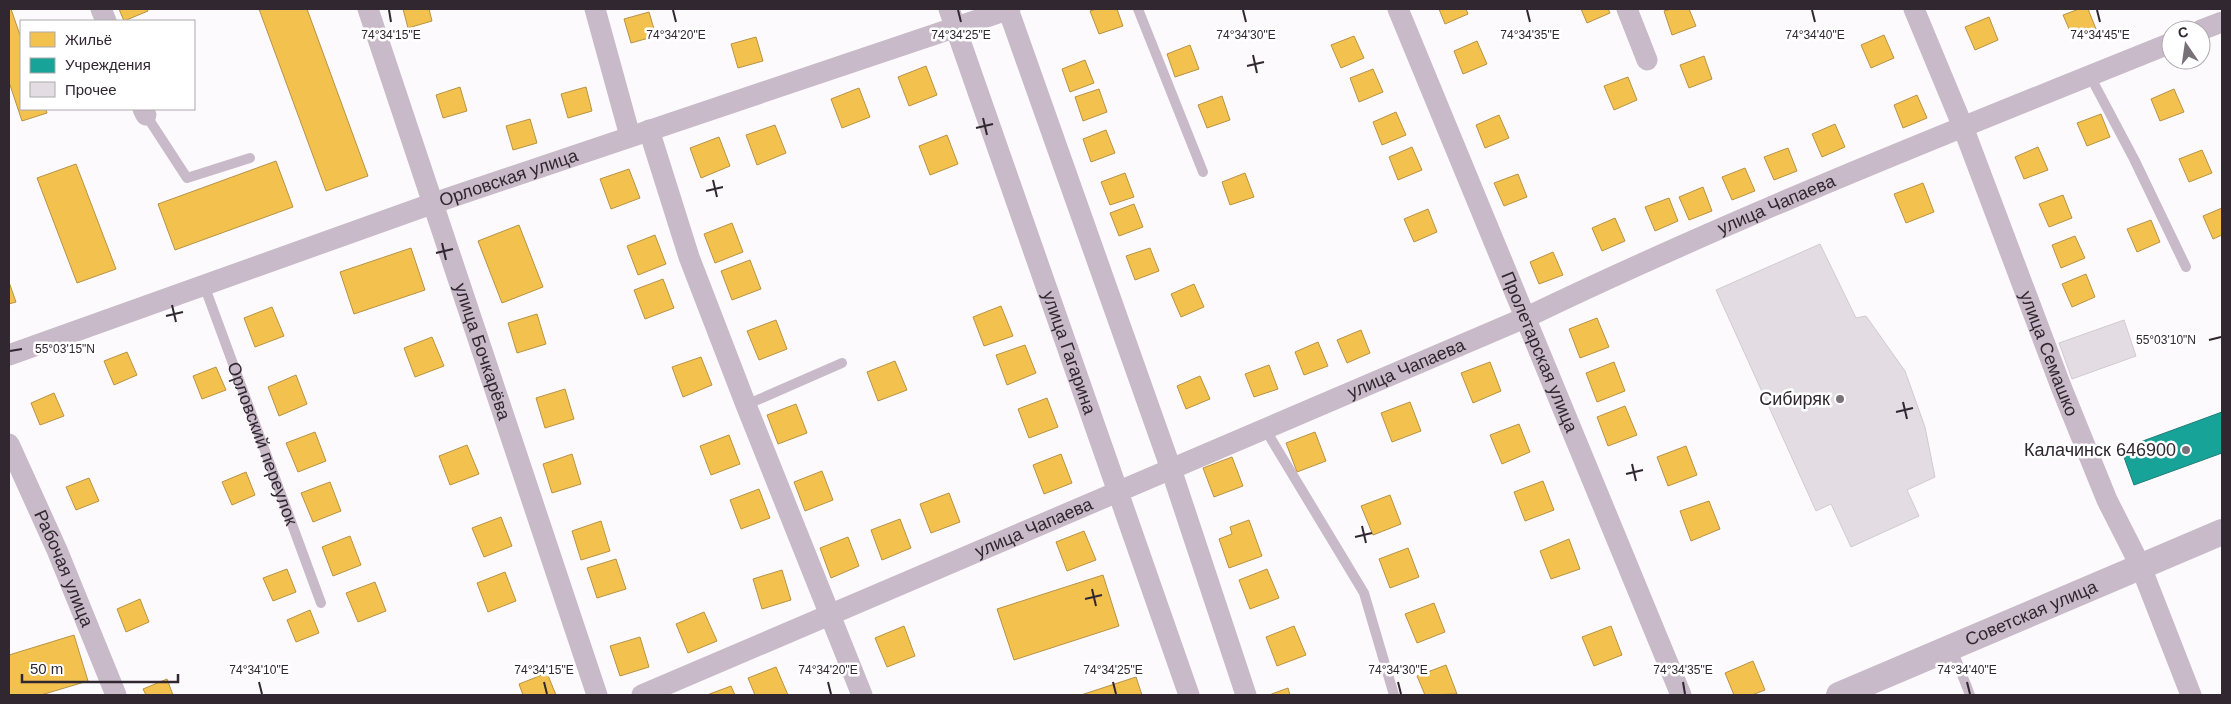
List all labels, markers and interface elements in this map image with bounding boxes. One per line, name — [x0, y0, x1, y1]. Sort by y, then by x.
legend — [20, 20, 195, 110]
north arrow — [2161, 20, 2211, 70]
text: С — [2176, 23, 2190, 41]
text: 74°34'15"E — [361, 28, 421, 42]
text: 74°34'20"E — [646, 28, 706, 42]
text: 74°34'25"E — [931, 28, 991, 42]
text: 74°34'30"E — [1216, 28, 1276, 42]
text: 74°34'35"E — [1500, 28, 1560, 42]
text: 74°34'40"E — [1785, 28, 1845, 42]
text: 74°34'45"E — [2070, 28, 2130, 42]
text: Жильё — [65, 31, 112, 48]
text: Учреждения — [65, 56, 151, 73]
text: Прочее — [65, 81, 117, 98]
street label: Орловская улица — [437, 145, 581, 211]
street label: улица Чапаева — [1715, 170, 1839, 239]
street label: Пролетарская улица — [1497, 269, 1582, 436]
street label: улица Бочкарёва — [450, 280, 515, 423]
street label: улица Гагарина — [1038, 288, 1100, 418]
street label: улица Семашко — [2016, 288, 2082, 419]
text: 55°03'10"N — [2136, 333, 2196, 347]
street label: улица Чапаева — [1344, 334, 1469, 402]
text: 55°03'15"N — [35, 342, 95, 356]
street label: Орловский переулок — [223, 359, 302, 528]
place label: Сибиряк — [1759, 389, 1830, 409]
marker: Сибиряк — [1834, 393, 1846, 405]
place label: Калачинск 646900 — [2024, 440, 2176, 460]
marker: Калачинск 646900 — [2180, 444, 2192, 456]
street label: улица Чапаева — [972, 493, 1096, 562]
street label: Рабочая улица — [30, 507, 98, 631]
street label: Советская улица — [1962, 576, 2101, 650]
scale bar — [22, 652, 179, 684]
text: 50 m — [30, 660, 63, 677]
text: 74°34'10"E — [229, 663, 289, 677]
text: 74°34'15"E — [514, 663, 574, 677]
text: 74°34'20"E — [798, 663, 858, 677]
text: 74°34'25"E — [1083, 663, 1143, 677]
text: 74°34'30"E — [1368, 663, 1428, 677]
text: 74°34'35"E — [1653, 663, 1713, 677]
text: 74°34'40"E — [1937, 663, 1997, 677]

